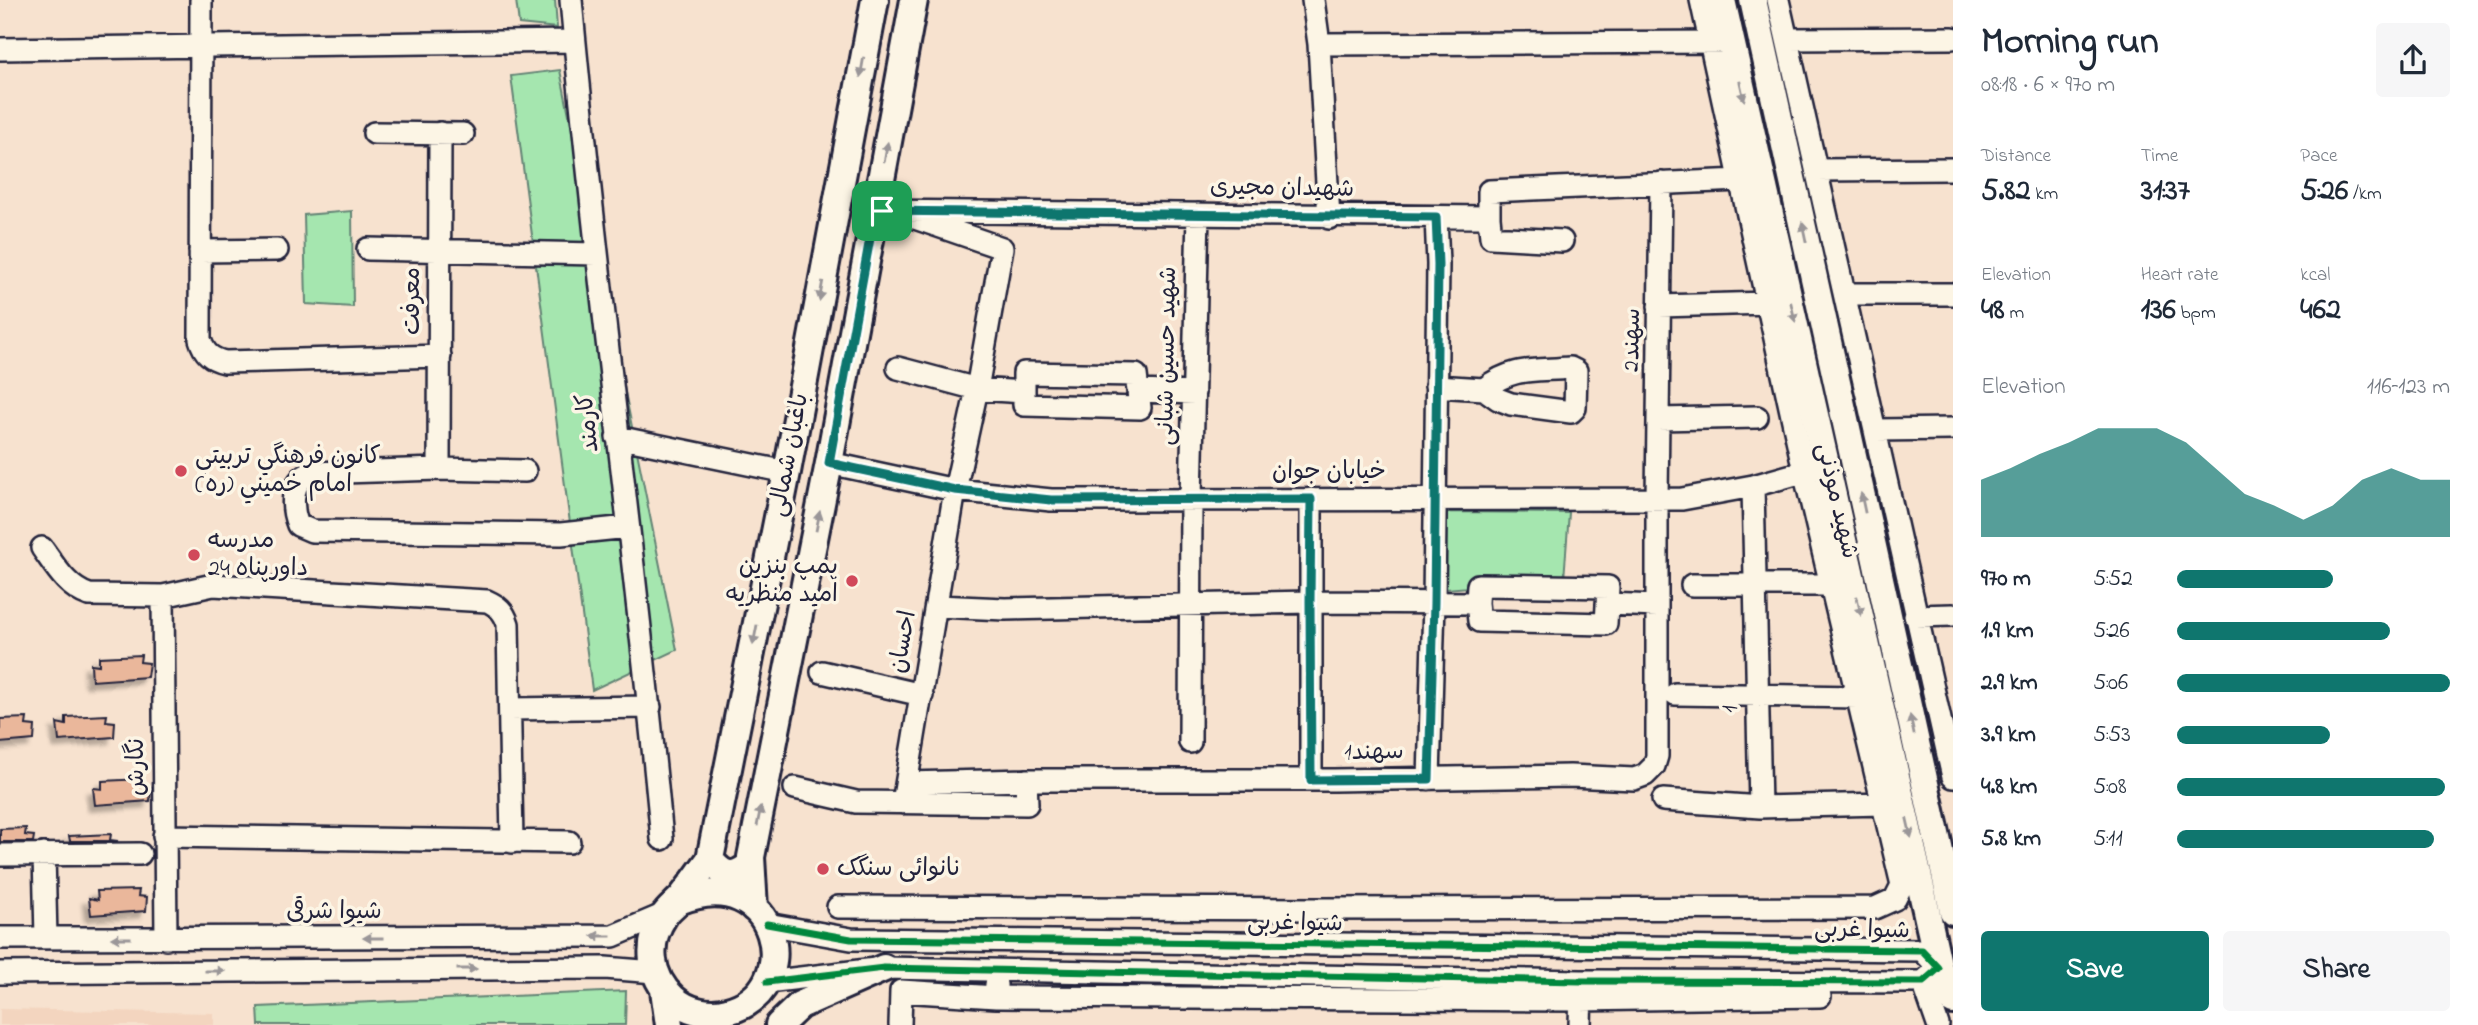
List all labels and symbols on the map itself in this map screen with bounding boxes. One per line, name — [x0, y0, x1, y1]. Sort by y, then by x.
one-way arrow — [856, 56, 867, 78]
one-way arrow — [1737, 80, 1748, 102]
one-way arrow — [881, 141, 892, 163]
street label: شهیدان مجیری — [1210, 170, 1354, 208]
pin — [852, 181, 912, 241]
one-way arrow — [1799, 221, 1810, 243]
street label: شهید حسین شبانی — [1149, 266, 1187, 446]
street label: معرفت — [396, 267, 431, 335]
one-way arrow — [815, 280, 826, 302]
one-way arrow — [1788, 301, 1799, 323]
street label: 2سهند — [1615, 308, 1651, 372]
street label: باغبان شمالی — [761, 390, 819, 520]
street label: کارمند — [569, 392, 609, 454]
place label: كانون فرهنگي تربيتي امام خميني (ره) — [195, 440, 381, 504]
street label: شهید موذنی — [1806, 440, 1866, 562]
street label: خیابان جوان — [1272, 455, 1386, 490]
marker: كانون فرهنگي تربيتي امام خميني (ره) — [173, 463, 189, 479]
one-way arrow — [1858, 492, 1869, 514]
one-way arrow — [812, 510, 823, 532]
place label: مدرسه داورپناه 24 — [208, 524, 308, 587]
marker: مدرسه داورپناه 24 — [186, 547, 202, 563]
place label: پمپ بنزین امید منظریه — [726, 550, 838, 613]
marker: پمپ بنزین امید منظریه — [844, 573, 860, 589]
one-way arrow — [1854, 595, 1865, 617]
street label: احسان — [881, 608, 927, 676]
one-way arrow — [749, 624, 760, 646]
street label: 1 — [1713, 705, 1749, 713]
one-way arrow — [1906, 714, 1917, 736]
street label: 1سهند — [1344, 735, 1404, 771]
street label: نگارش — [120, 738, 155, 796]
one-way arrow — [754, 805, 765, 827]
one-way arrow — [1904, 817, 1915, 839]
place label: نانوائی سنگک — [837, 852, 961, 887]
marker: نانوائی سنگک — [815, 861, 831, 877]
street label: شیوا شرقی — [286, 895, 382, 930]
street label: شیوا غربی — [1247, 906, 1343, 942]
street label: شیوا غربی — [1814, 913, 1910, 949]
one-way arrow — [589, 930, 611, 942]
one-way arrow — [362, 932, 384, 943]
one-way arrow — [110, 933, 132, 944]
one-way arrow — [456, 963, 478, 975]
one-way arrow — [204, 965, 226, 977]

